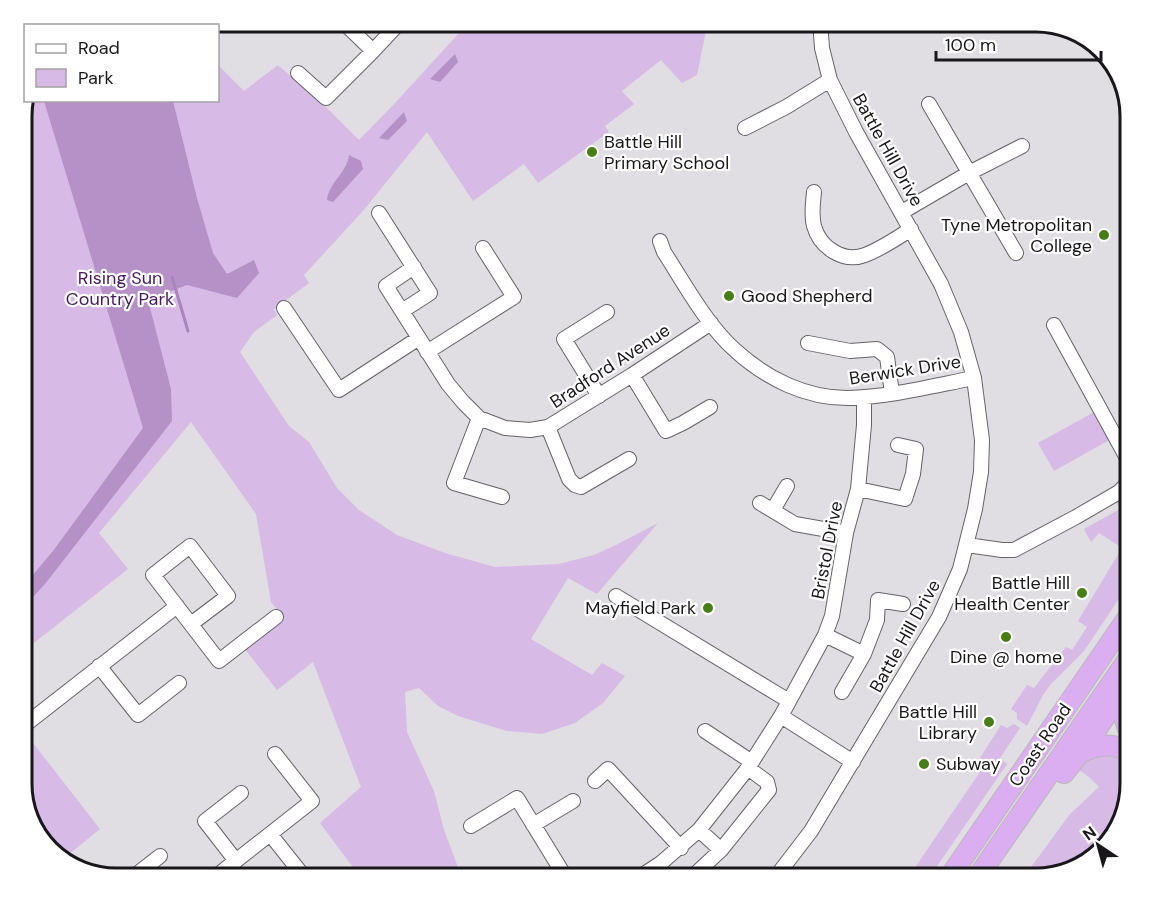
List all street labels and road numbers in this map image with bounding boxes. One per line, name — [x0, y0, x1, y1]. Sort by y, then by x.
street label: Battle Hill Drive — [847, 89, 929, 211]
street label: Bradford Avenue — [545, 318, 675, 414]
street label: Berwick Drive — [848, 349, 962, 391]
street label: Bristol Drive — [806, 499, 848, 601]
street label: Battle Hill Drive — [864, 575, 946, 697]
street label: Coast Road — [1003, 699, 1077, 791]

